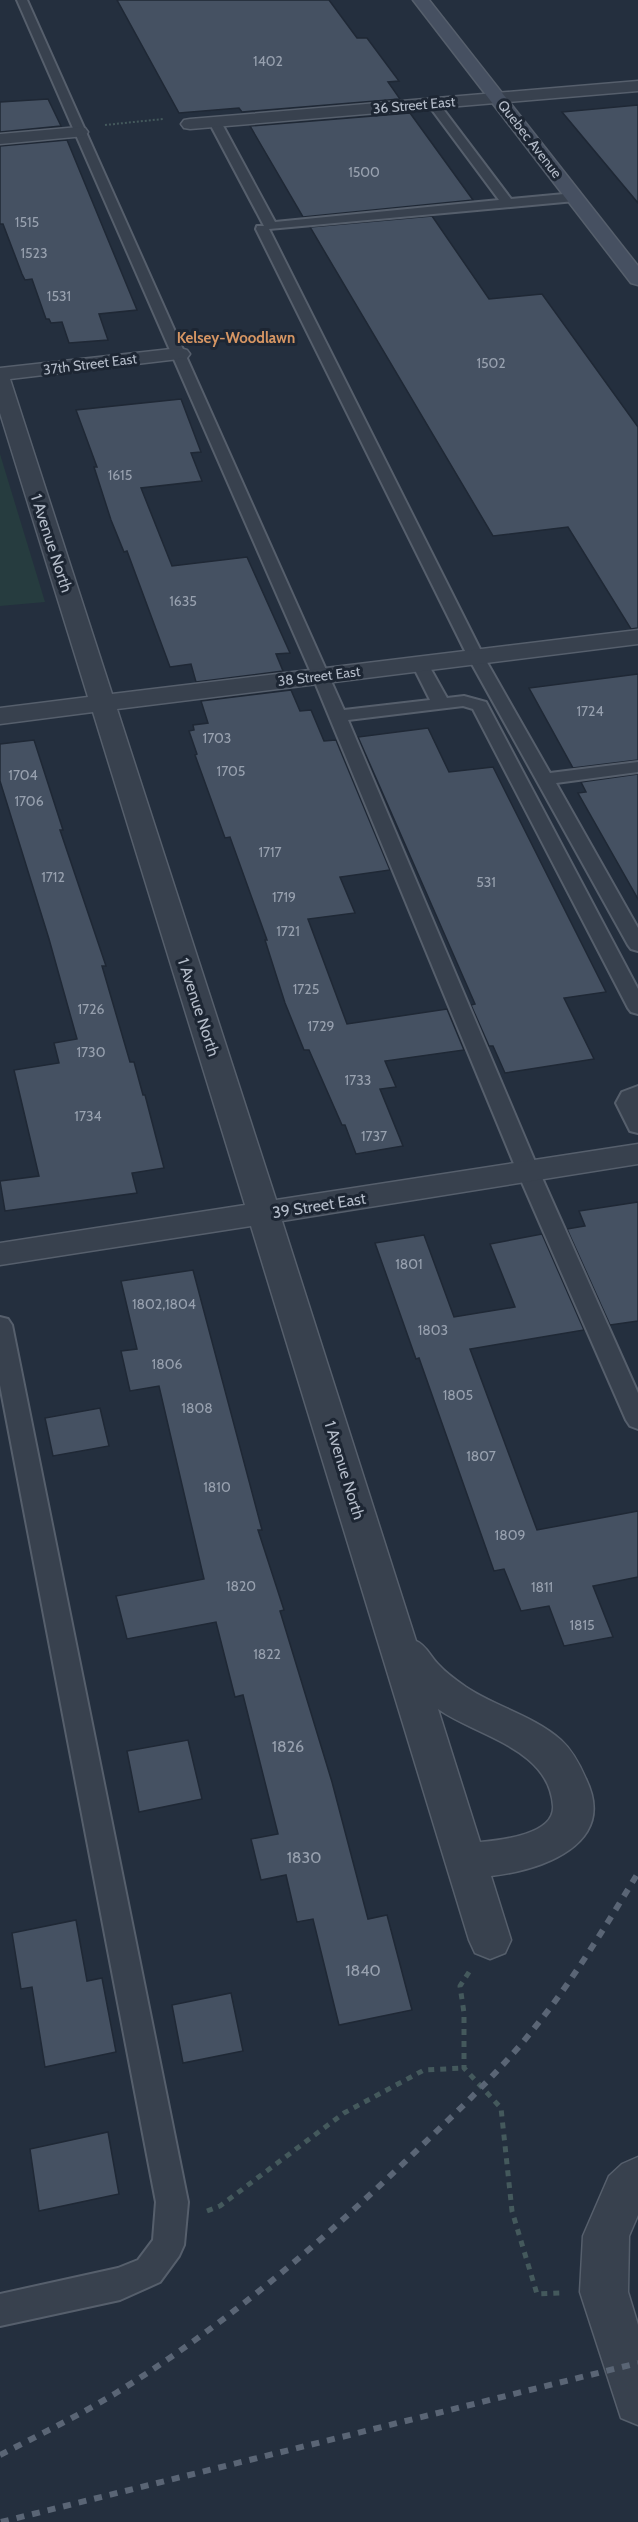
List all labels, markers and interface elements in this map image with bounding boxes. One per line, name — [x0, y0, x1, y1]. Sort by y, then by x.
house number: 1402 — [253, 52, 283, 70]
street label: 36 Street East — [372, 92, 456, 118]
street label: Quebec Avenue — [494, 96, 566, 182]
house number: 1500 — [348, 163, 380, 181]
house number: 1515 — [15, 213, 39, 231]
house number: 1523 — [20, 244, 48, 262]
house number: 1531 — [47, 287, 71, 305]
district label: Kelsey-Woodlawn — [177, 329, 295, 347]
street label: 37th Street East — [42, 349, 138, 379]
house number: 1502 — [476, 354, 506, 372]
house number: 1615 — [108, 466, 132, 484]
street label: 1 Avenue North — [27, 492, 76, 595]
house number: 1635 — [169, 592, 197, 610]
street label: 38 Street East — [277, 662, 362, 690]
house number: 1724 — [576, 702, 604, 720]
house number: 1703 — [203, 729, 231, 747]
house number: 1705 — [217, 762, 245, 780]
house number: 1704 — [8, 766, 38, 784]
house number: 1706 — [14, 792, 44, 810]
house number: 1717 — [258, 843, 282, 861]
house number: 1712 — [41, 868, 65, 886]
house number: 531 — [476, 873, 496, 891]
house number: 1719 — [272, 888, 296, 906]
house number: 1721 — [276, 922, 300, 940]
street label: 1 Avenue North — [174, 956, 223, 1059]
house number: 1725 — [293, 980, 319, 998]
house number: 1726 — [78, 1000, 104, 1018]
house number: 1729 — [308, 1017, 334, 1035]
house number: 1730 — [77, 1043, 106, 1061]
house number: 1733 — [345, 1071, 371, 1089]
house number: 1734 — [74, 1107, 102, 1125]
house number: 1737 — [361, 1127, 387, 1145]
street label: 39 Street East — [271, 1189, 368, 1222]
house number: 1801 — [395, 1255, 423, 1273]
house number: 1802,1804 — [132, 1295, 196, 1313]
house number: 1803 — [418, 1321, 448, 1339]
house number: 1806 — [152, 1355, 182, 1373]
house number: 1805 — [443, 1386, 473, 1404]
house number: 1808 — [181, 1399, 213, 1417]
street label: 1 Avenue North — [321, 1419, 369, 1522]
house number: 1807 — [466, 1447, 496, 1465]
house number: 1810 — [203, 1478, 231, 1496]
house number: 1809 — [495, 1526, 525, 1544]
house number: 1820 — [226, 1577, 256, 1595]
house number: 1811 — [531, 1578, 553, 1596]
house number: 1815 — [569, 1616, 595, 1634]
house number: 1822 — [253, 1645, 281, 1663]
house number: 1826 — [272, 1737, 304, 1756]
house number: 1830 — [287, 1848, 321, 1867]
house number: 1840 — [345, 1961, 381, 1980]

